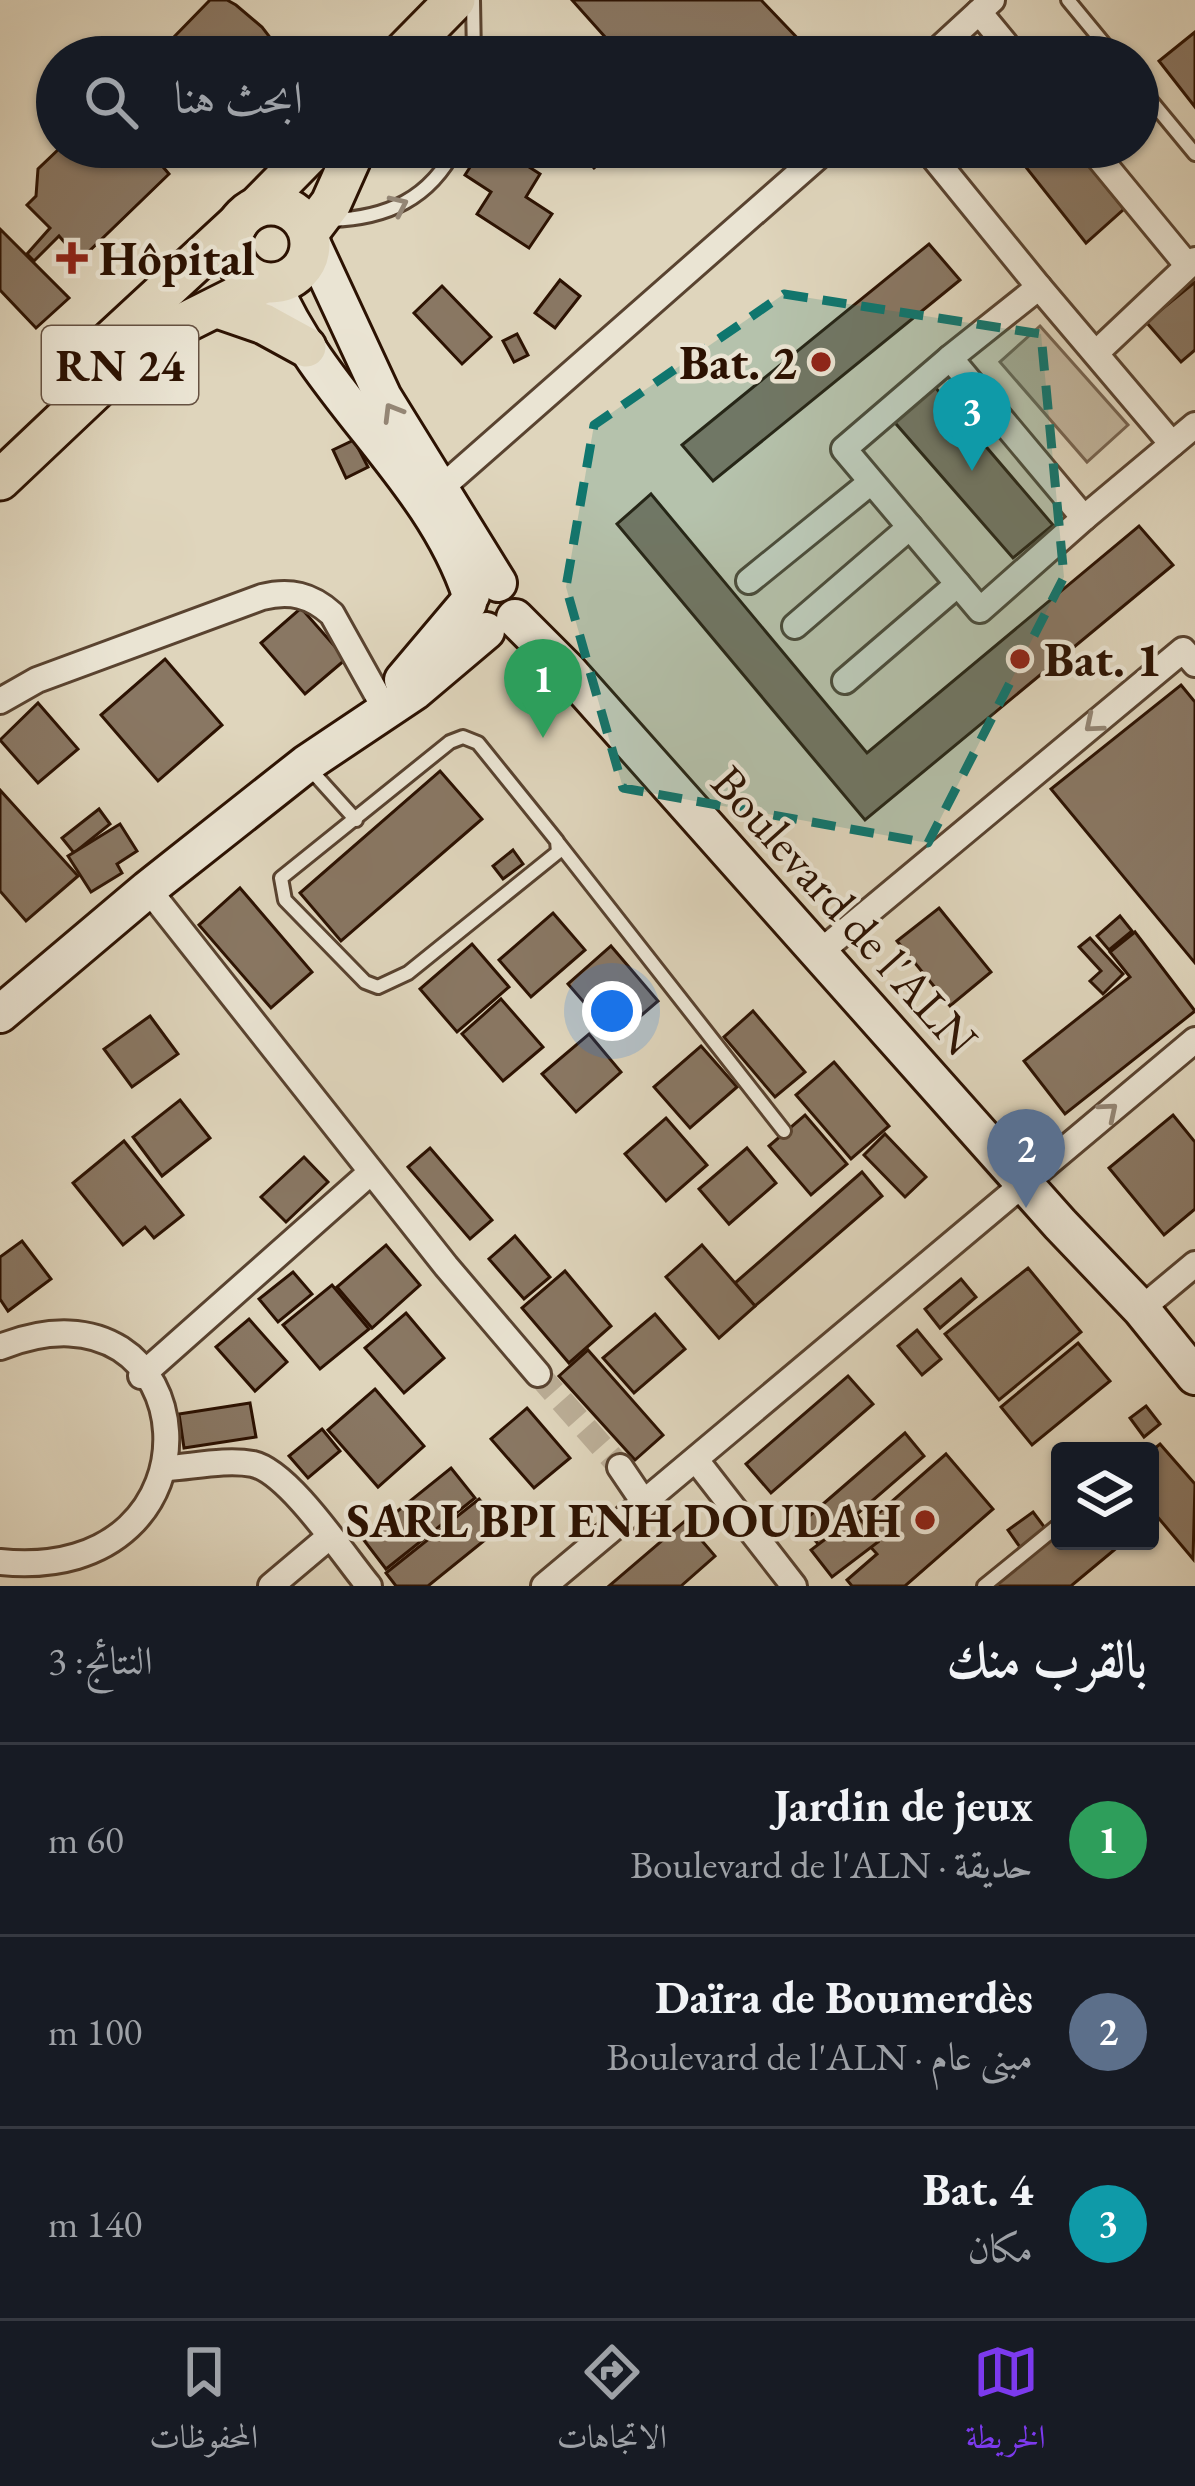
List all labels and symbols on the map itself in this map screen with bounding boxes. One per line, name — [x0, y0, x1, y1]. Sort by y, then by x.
one-way arrow — [387, 195, 408, 219]
place label: Hôpital — [99, 227, 255, 289]
marker: Hôpital — [56, 242, 88, 274]
road number: RN 24 — [42, 326, 198, 404]
place label: Bat. 2 — [679, 331, 797, 393]
marker: Bat. 2 — [808, 349, 834, 375]
pin: 3 — [933, 372, 1011, 471]
one-way arrow — [384, 403, 407, 425]
place label: Bat. 1 — [1044, 628, 1162, 690]
pin: 1 — [504, 639, 582, 738]
marker: Bat. 1 — [1007, 646, 1033, 672]
one-way arrow — [1085, 710, 1107, 732]
street label: Boulevard de l'ALN — [698, 752, 992, 1068]
your location — [582, 981, 642, 1041]
one-way arrow — [1095, 1104, 1117, 1126]
pin: 2 — [987, 1109, 1065, 1208]
place label: SARL BPI ENH DOUDAH — [346, 1489, 901, 1551]
marker: SARL BPI ENH DOUDAH — [912, 1507, 938, 1533]

